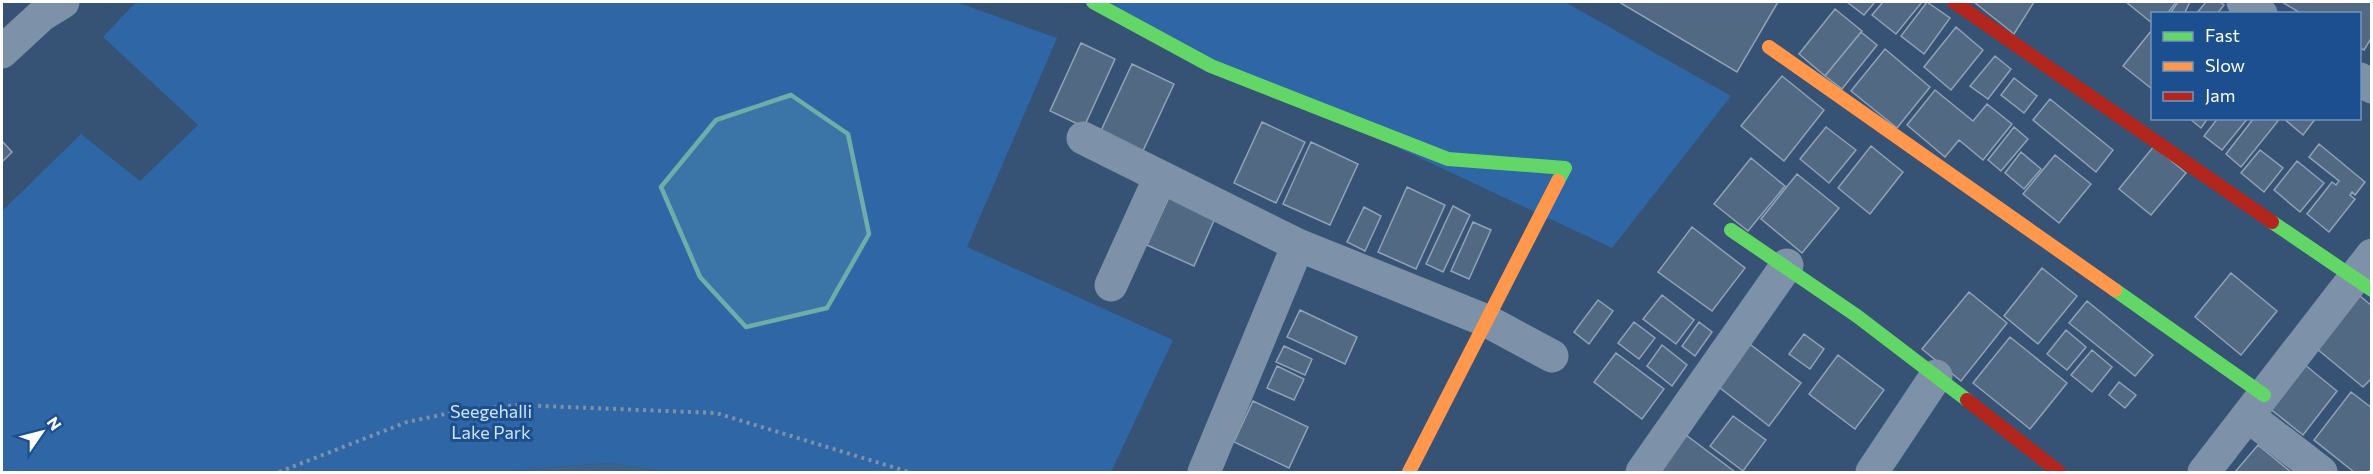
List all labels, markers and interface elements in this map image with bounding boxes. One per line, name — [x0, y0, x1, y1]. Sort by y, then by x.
legend — [2151, 12, 2361, 120]
text: Fast — [2205, 24, 2240, 46]
text: Slow — [2205, 54, 2245, 76]
text: Jam — [2205, 84, 2235, 106]
park label: Seegehalli Lake Park — [450, 400, 532, 443]
north arrow — [12, 402, 72, 462]
text: N — [43, 413, 66, 433]

